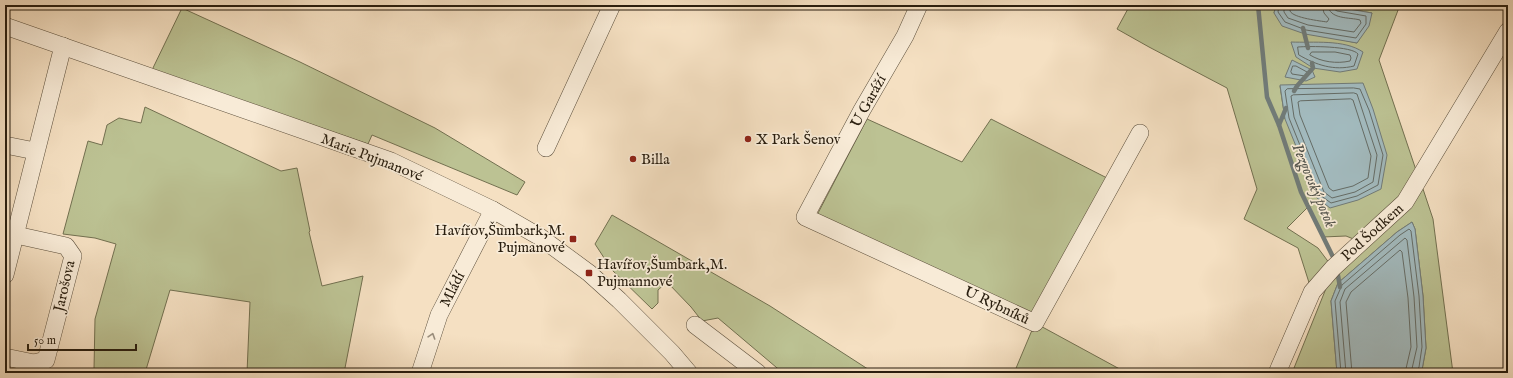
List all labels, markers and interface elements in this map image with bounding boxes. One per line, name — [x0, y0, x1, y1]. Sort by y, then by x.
street label: U Garáží — [846, 71, 891, 131]
street label: Marie Pujmanové — [318, 129, 426, 186]
place label: X Park Šenov — [756, 130, 841, 149]
marker: X Park Šenov — [743, 134, 753, 144]
water label: Pezgovský potok — [1286, 141, 1340, 231]
place label: Billa — [641, 150, 670, 169]
marker: Billa — [628, 154, 638, 164]
street label: Pod Šodkem — [1337, 199, 1408, 266]
place label: Havířov,Šumbark,M. Pujmanové — [435, 221, 565, 257]
marker: Havířov,Šumbark,M. Pujmanové — [568, 234, 578, 244]
place label: Havířov,Šumbark,M. Pujmannové — [597, 255, 727, 291]
street label: Jarošova — [49, 258, 80, 316]
street label: Mládí — [436, 268, 470, 310]
marker: Havířov,Šumbark,M. Pujmannové — [584, 268, 594, 278]
street label: U Rybníků — [961, 282, 1033, 329]
scale bar — [28, 326, 136, 352]
one-way arrow — [427, 332, 436, 339]
text: 50 m — [34, 333, 56, 348]

